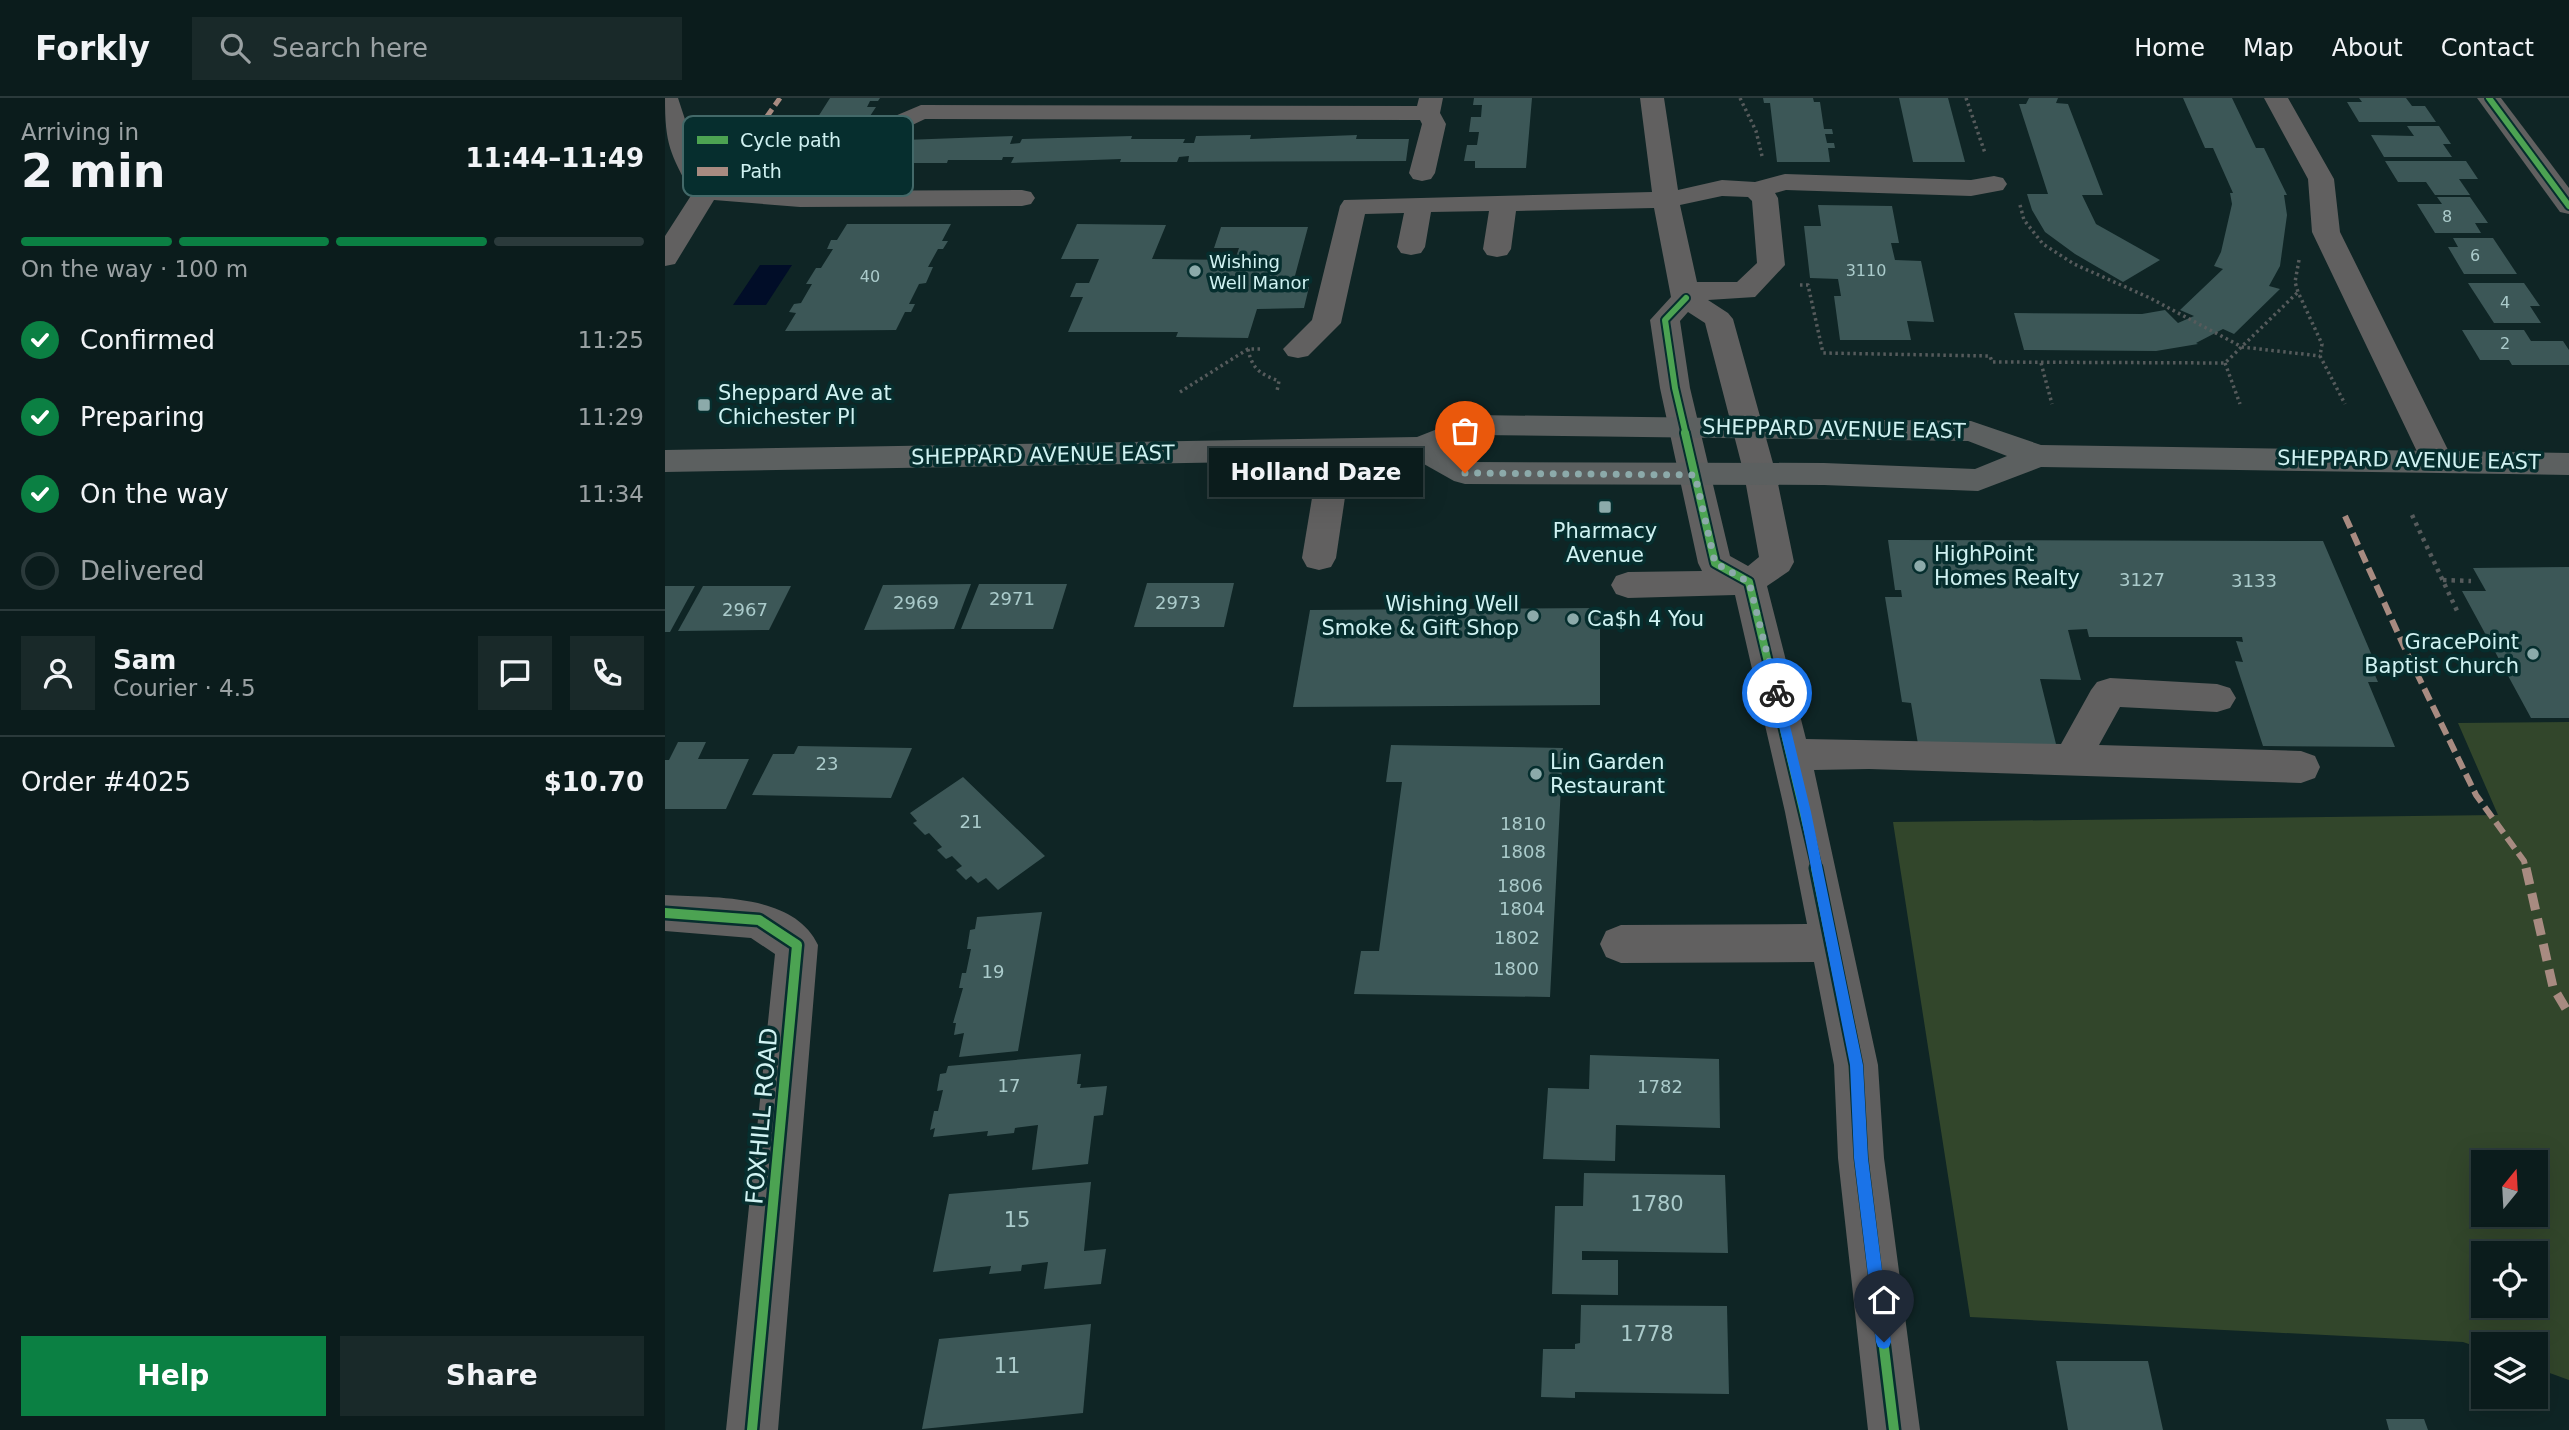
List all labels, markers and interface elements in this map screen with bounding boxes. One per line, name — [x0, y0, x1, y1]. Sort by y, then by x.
search box — [192, 17, 682, 80]
text: Forkly — [35, 29, 150, 68]
icon: search — [216, 29, 254, 67]
text: Search here — [272, 33, 428, 63]
text: Home — [2134, 34, 2205, 62]
text: Map — [2243, 34, 2294, 62]
text: About — [2332, 34, 2403, 62]
text: Contact — [2441, 34, 2534, 62]
legend — [683, 116, 913, 196]
text: Arriving in — [21, 119, 139, 145]
text: Cycle path — [740, 129, 841, 151]
text: 11:44–11:49 — [465, 143, 644, 173]
text: 2 min — [21, 144, 165, 198]
text: Path — [740, 160, 782, 182]
house number: 8 — [2442, 207, 2452, 226]
house number: 6 — [2470, 246, 2480, 265]
place label: Wishing Well Manor — [1209, 251, 1310, 293]
text: On the way · 100 m — [21, 256, 248, 282]
house number: 3110 — [1846, 261, 1886, 280]
marker: Wishing Well Manor — [1187, 263, 1203, 279]
house number: 40 — [860, 267, 880, 286]
house number: 4 — [2500, 293, 2510, 312]
icon: check — [21, 321, 59, 359]
text: Confirmed — [80, 325, 215, 355]
text: 11:25 — [578, 327, 644, 353]
house number: 2 — [2500, 334, 2510, 353]
place label: Sheppard Ave at Chichester Pl — [718, 381, 892, 429]
marker: Sheppard Ave at Chichester Pl — [696, 397, 712, 413]
icon: check — [21, 398, 59, 436]
pin — [1435, 401, 1495, 473]
text: Preparing — [80, 402, 205, 432]
text: 11:29 — [578, 404, 644, 430]
icon: bag — [1446, 412, 1484, 450]
street label: SHEPPARD AVENUE EAST — [1702, 415, 1966, 443]
street label: SHEPPARD AVENUE EAST — [911, 441, 1175, 469]
street label: SHEPPARD AVENUE EAST — [2277, 446, 2541, 474]
callout: Holland Daze — [1209, 448, 1423, 498]
text: Holland Daze — [1231, 459, 1401, 485]
icon: check — [21, 475, 59, 513]
text: On the way — [80, 479, 229, 509]
text: 11:34 — [578, 481, 644, 507]
marker: Pharmacy Avenue — [1597, 499, 1613, 515]
place label: Pharmacy Avenue — [1553, 519, 1657, 567]
place label: HighPoint Homes Realty — [1934, 542, 2080, 590]
text: Delivered — [80, 556, 204, 586]
marker: HighPoint Homes Realty — [1912, 558, 1928, 574]
house number: 3127 — [2119, 569, 2165, 590]
house number: 3133 — [2231, 570, 2277, 591]
house number: 2971 — [989, 588, 1035, 609]
house number: 2969 — [893, 592, 939, 613]
house number: 2973 — [1155, 592, 1201, 613]
place label: Wishing Well Smoke & Gift Shop — [1321, 592, 1519, 640]
house number: 2967 — [722, 599, 768, 620]
place label: Ca$h 4 You — [1587, 607, 1704, 631]
marker: Wishing Well Smoke & Gift Shop — [1525, 608, 1541, 624]
marker: Ca$h 4 You — [1565, 611, 1581, 627]
place label: GracePoint Baptist Church — [2364, 630, 2519, 678]
button: person — [21, 636, 95, 710]
button: chat — [478, 636, 552, 710]
button: phone — [570, 636, 644, 710]
text: Sam — [113, 645, 176, 675]
marker: GracePoint Baptist Church — [2525, 646, 2541, 662]
courier — [1742, 658, 1812, 728]
icon: bike — [1758, 674, 1796, 712]
text: Courier · 4.5 — [113, 675, 256, 701]
place label: Lin Garden Restaurant — [1550, 750, 1665, 798]
house number: 23 — [816, 753, 838, 774]
marker: Lin Garden Restaurant — [1528, 766, 1544, 782]
text: Order #4025 — [21, 767, 191, 797]
text: $10.70 — [544, 767, 644, 797]
house number: 21 — [960, 811, 982, 832]
house number: 1810 — [1500, 813, 1546, 834]
house number: 1808 — [1500, 841, 1546, 862]
house number: 1806 — [1497, 875, 1543, 896]
house number: 1804 — [1499, 898, 1545, 919]
house number: 1802 — [1494, 927, 1540, 948]
house number: 1800 — [1493, 958, 1539, 979]
house number: 19 — [982, 961, 1004, 982]
street label: FOXHILL ROAD — [740, 1027, 784, 1205]
house number: 17 — [998, 1075, 1020, 1096]
house number: 1782 — [1637, 1076, 1683, 1097]
north arrow — [2471, 1150, 2548, 1227]
map controls — [2471, 1150, 2548, 1409]
house number: 1780 — [1630, 1192, 1684, 1216]
house number: 15 — [1004, 1208, 1030, 1232]
button: locate — [2471, 1241, 2548, 1318]
pin — [1854, 1270, 1914, 1342]
icon: home — [1865, 1281, 1903, 1319]
house number: 1778 — [1620, 1322, 1674, 1346]
button: layers — [2471, 1332, 2548, 1409]
button: Help — [21, 1336, 326, 1416]
button: Share — [340, 1336, 644, 1416]
house number: 11 — [994, 1354, 1020, 1378]

